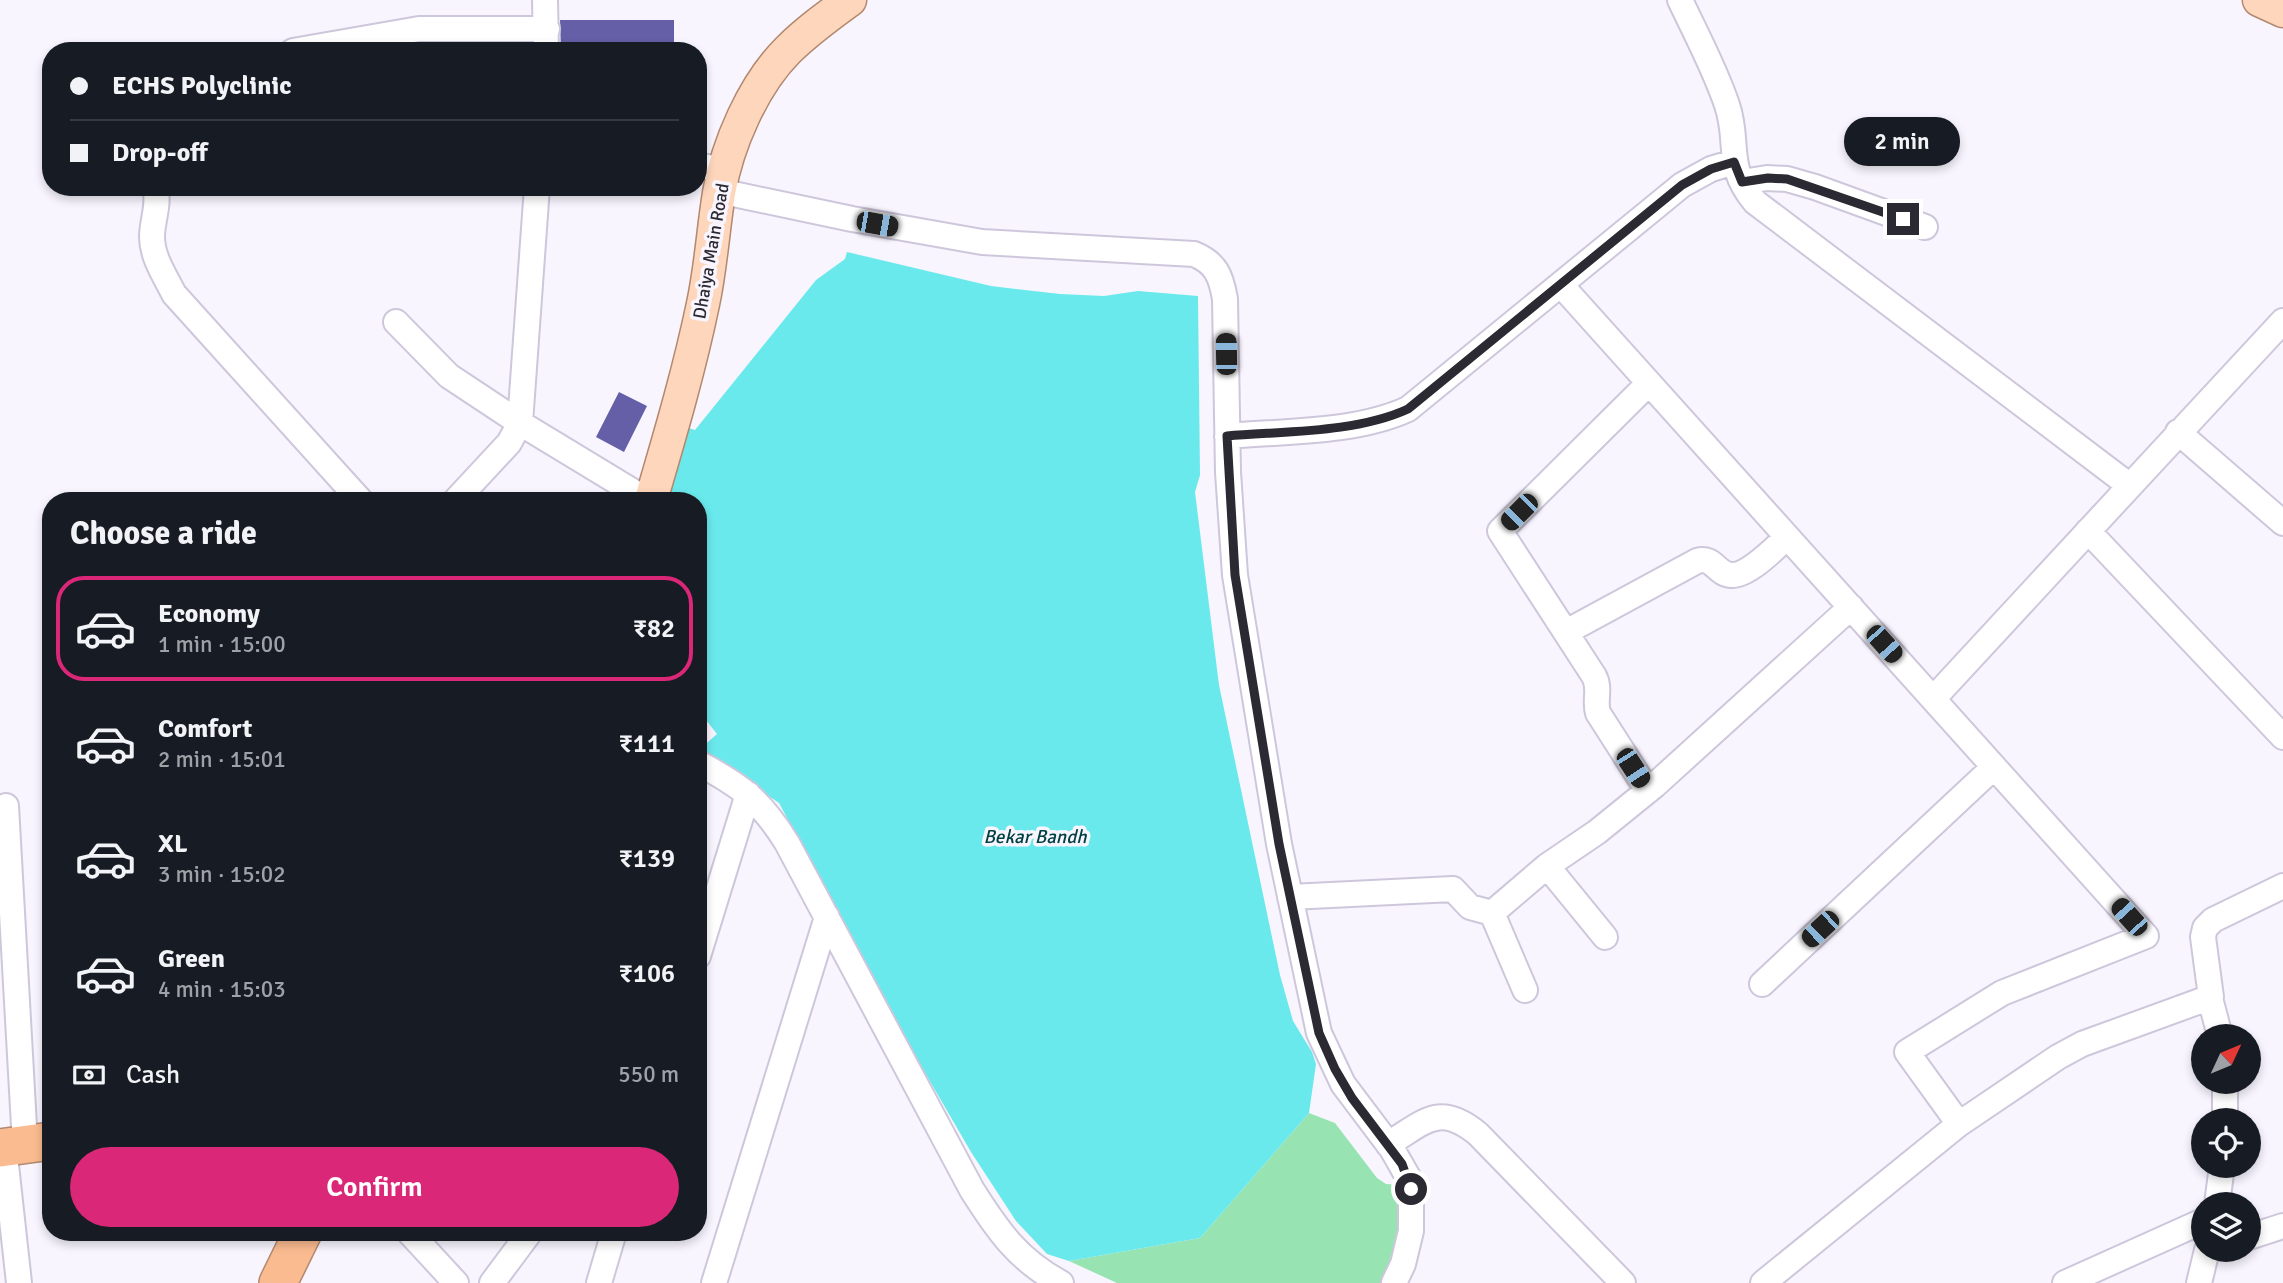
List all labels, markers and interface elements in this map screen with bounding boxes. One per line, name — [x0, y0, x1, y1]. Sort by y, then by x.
text: ECHS Polyclinic — [112, 70, 291, 102]
callout: 2 min — [1845, 118, 1961, 166]
text: 2 min — [1874, 127, 1930, 156]
text: Drop-off — [112, 137, 208, 169]
street label: Dhaiya Main Road — [688, 181, 734, 321]
route end — [1887, 203, 1919, 235]
car — [855, 210, 900, 238]
car — [1216, 333, 1237, 375]
car — [1497, 490, 1542, 534]
text: Choose a ride — [70, 514, 257, 553]
icon: car — [74, 597, 137, 660]
text: Economy — [158, 598, 260, 630]
text: ₹82 — [633, 613, 675, 645]
car — [1863, 621, 1906, 667]
text: 1 min · 15:00 — [158, 630, 286, 659]
icon: car — [74, 712, 137, 775]
text: Comfort — [158, 713, 252, 745]
text: ₹111 — [619, 728, 675, 760]
text: 2 min · 15:01 — [158, 745, 286, 774]
car — [1613, 745, 1654, 791]
water label: Bekar Bandh — [983, 825, 1087, 849]
icon: car — [74, 827, 137, 890]
text: XL — [158, 828, 188, 860]
text: ₹139 — [619, 843, 675, 875]
text: 3 min · 15:02 — [158, 860, 286, 889]
car — [2108, 894, 2151, 940]
car — [1798, 907, 1843, 951]
icon: car — [74, 942, 137, 1005]
text: Green — [158, 943, 225, 975]
text: ₹106 — [619, 958, 675, 990]
text: 4 min · 15:03 — [158, 975, 286, 1004]
north arrow — [2191, 1024, 2261, 1094]
map controls — [2191, 1024, 2261, 1262]
icon: cash — [70, 1056, 108, 1094]
text: Cash — [126, 1059, 180, 1091]
text: 550 m — [618, 1060, 679, 1089]
button: locate — [2191, 1108, 2261, 1178]
button: Confirm — [70, 1147, 679, 1227]
route start — [1395, 1173, 1427, 1205]
button: layers — [2191, 1192, 2261, 1262]

